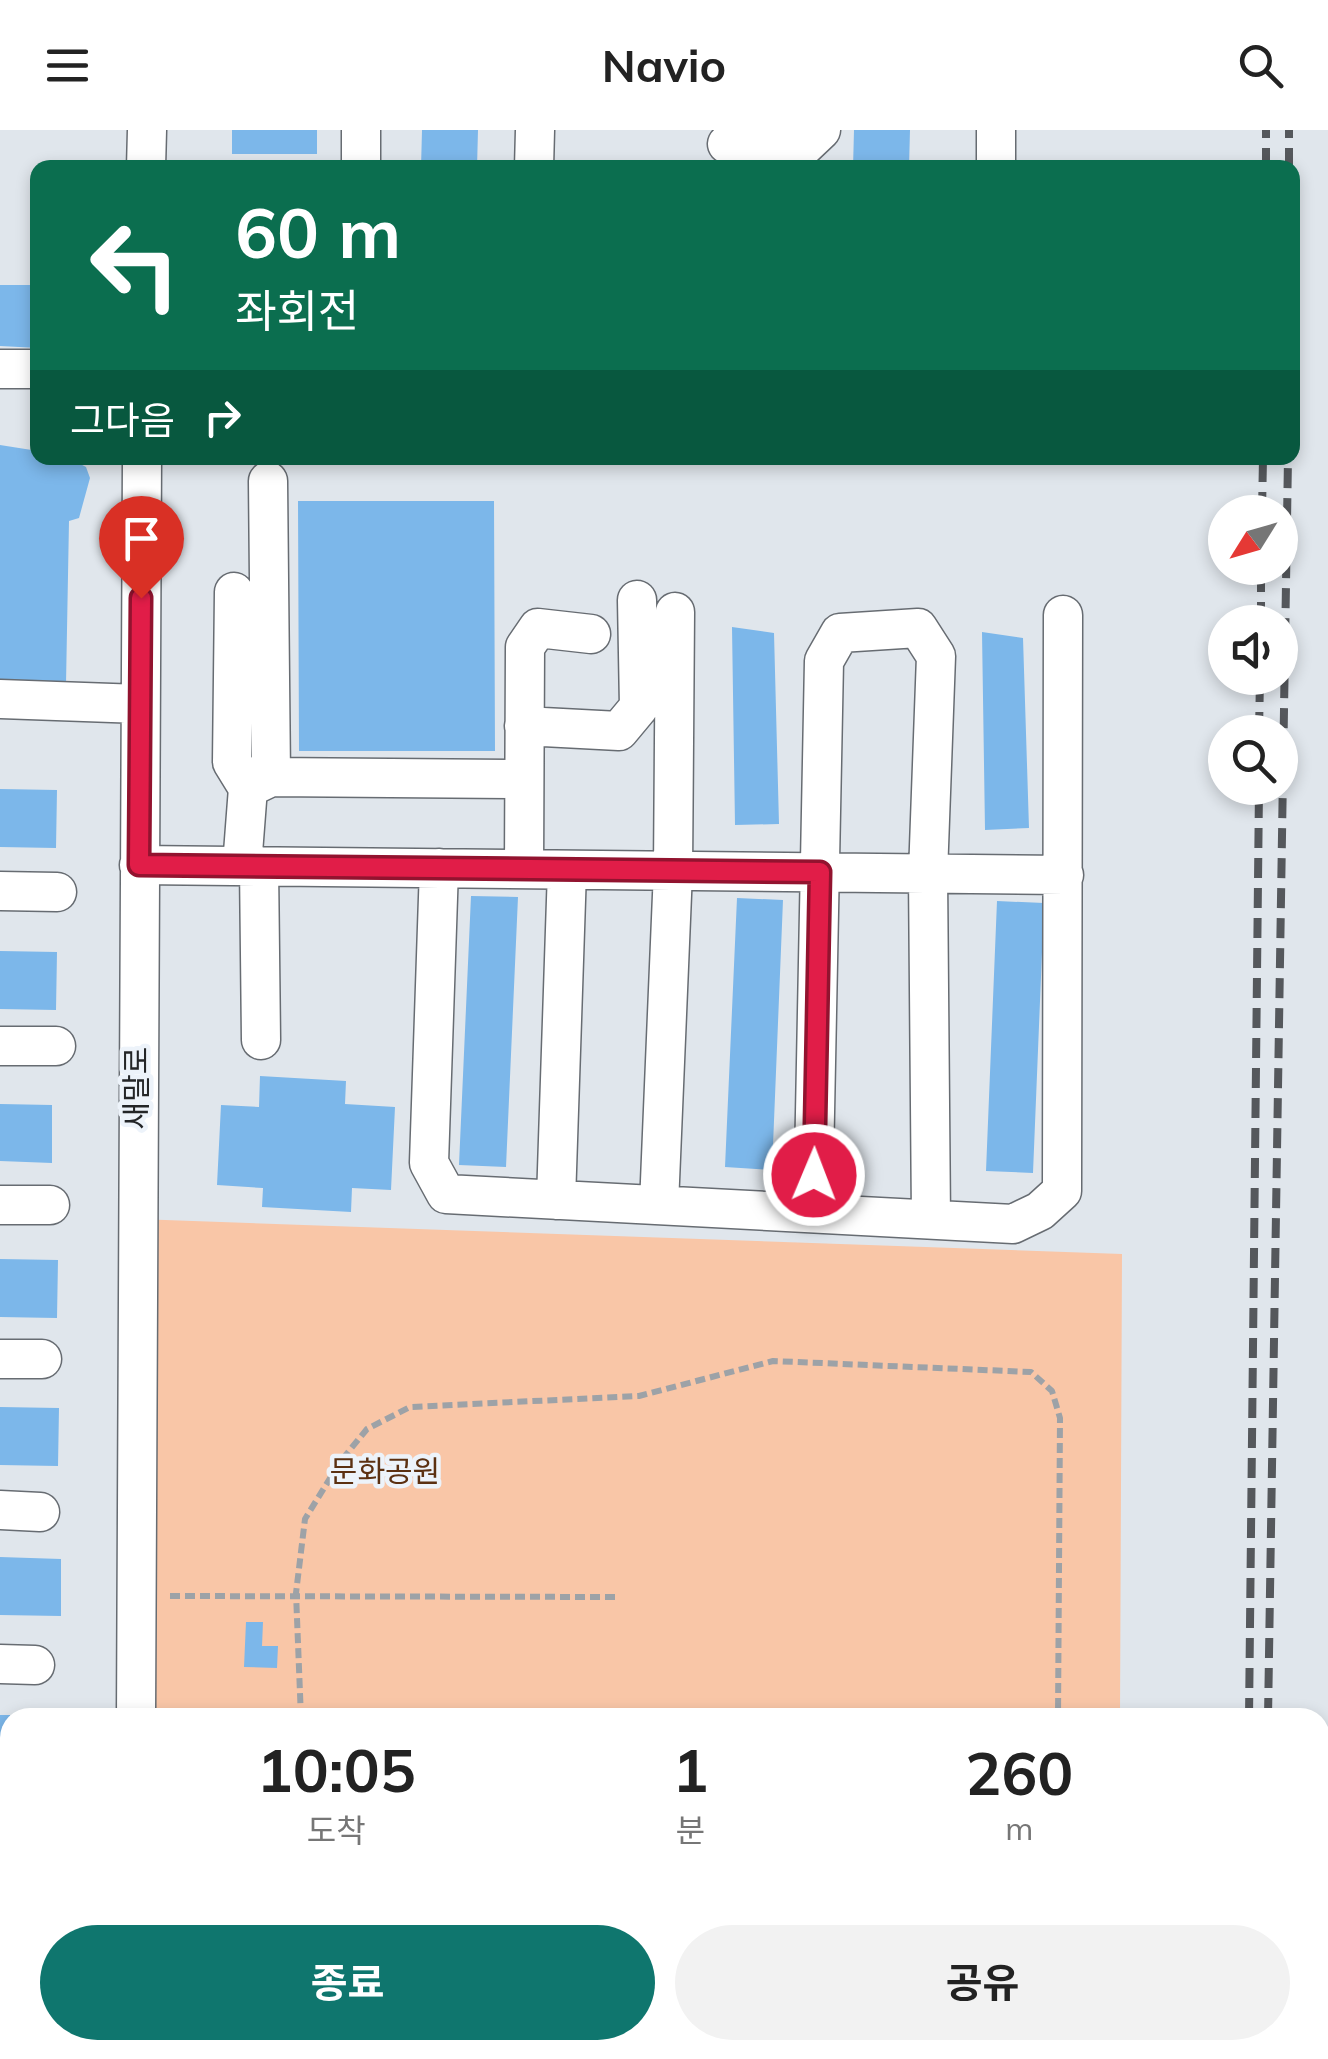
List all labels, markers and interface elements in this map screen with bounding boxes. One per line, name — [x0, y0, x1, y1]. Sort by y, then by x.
text: Navio — [602, 37, 726, 93]
icon: menu — [40, 38, 95, 93]
icon: search — [1233, 38, 1288, 93]
text: 60 m — [235, 188, 401, 276]
icon: left — [70, 200, 200, 330]
text: 좌회전 — [235, 282, 359, 338]
icon: right — [195, 390, 250, 445]
text: 그다음 — [70, 396, 175, 444]
north arrow — [1208, 495, 1298, 585]
map controls — [1208, 495, 1298, 805]
pin — [99, 496, 184, 599]
icon: arrive — [114, 511, 169, 566]
button: sound — [1208, 605, 1298, 695]
button: search — [1208, 715, 1298, 805]
street label: 새말로 — [117, 1047, 155, 1129]
position arrow — [762, 1123, 866, 1227]
park label: 문화공원 — [330, 1452, 440, 1490]
text: 10:05 — [257, 1732, 416, 1807]
text: 1 — [672, 1732, 708, 1807]
text: 260 — [965, 1735, 1073, 1810]
text: m — [1005, 1808, 1033, 1848]
text: 도착 — [307, 1810, 366, 1850]
text: 분 — [676, 1810, 705, 1850]
button: 종료 — [40, 1925, 655, 2040]
button: 공유 — [675, 1925, 1290, 2040]

